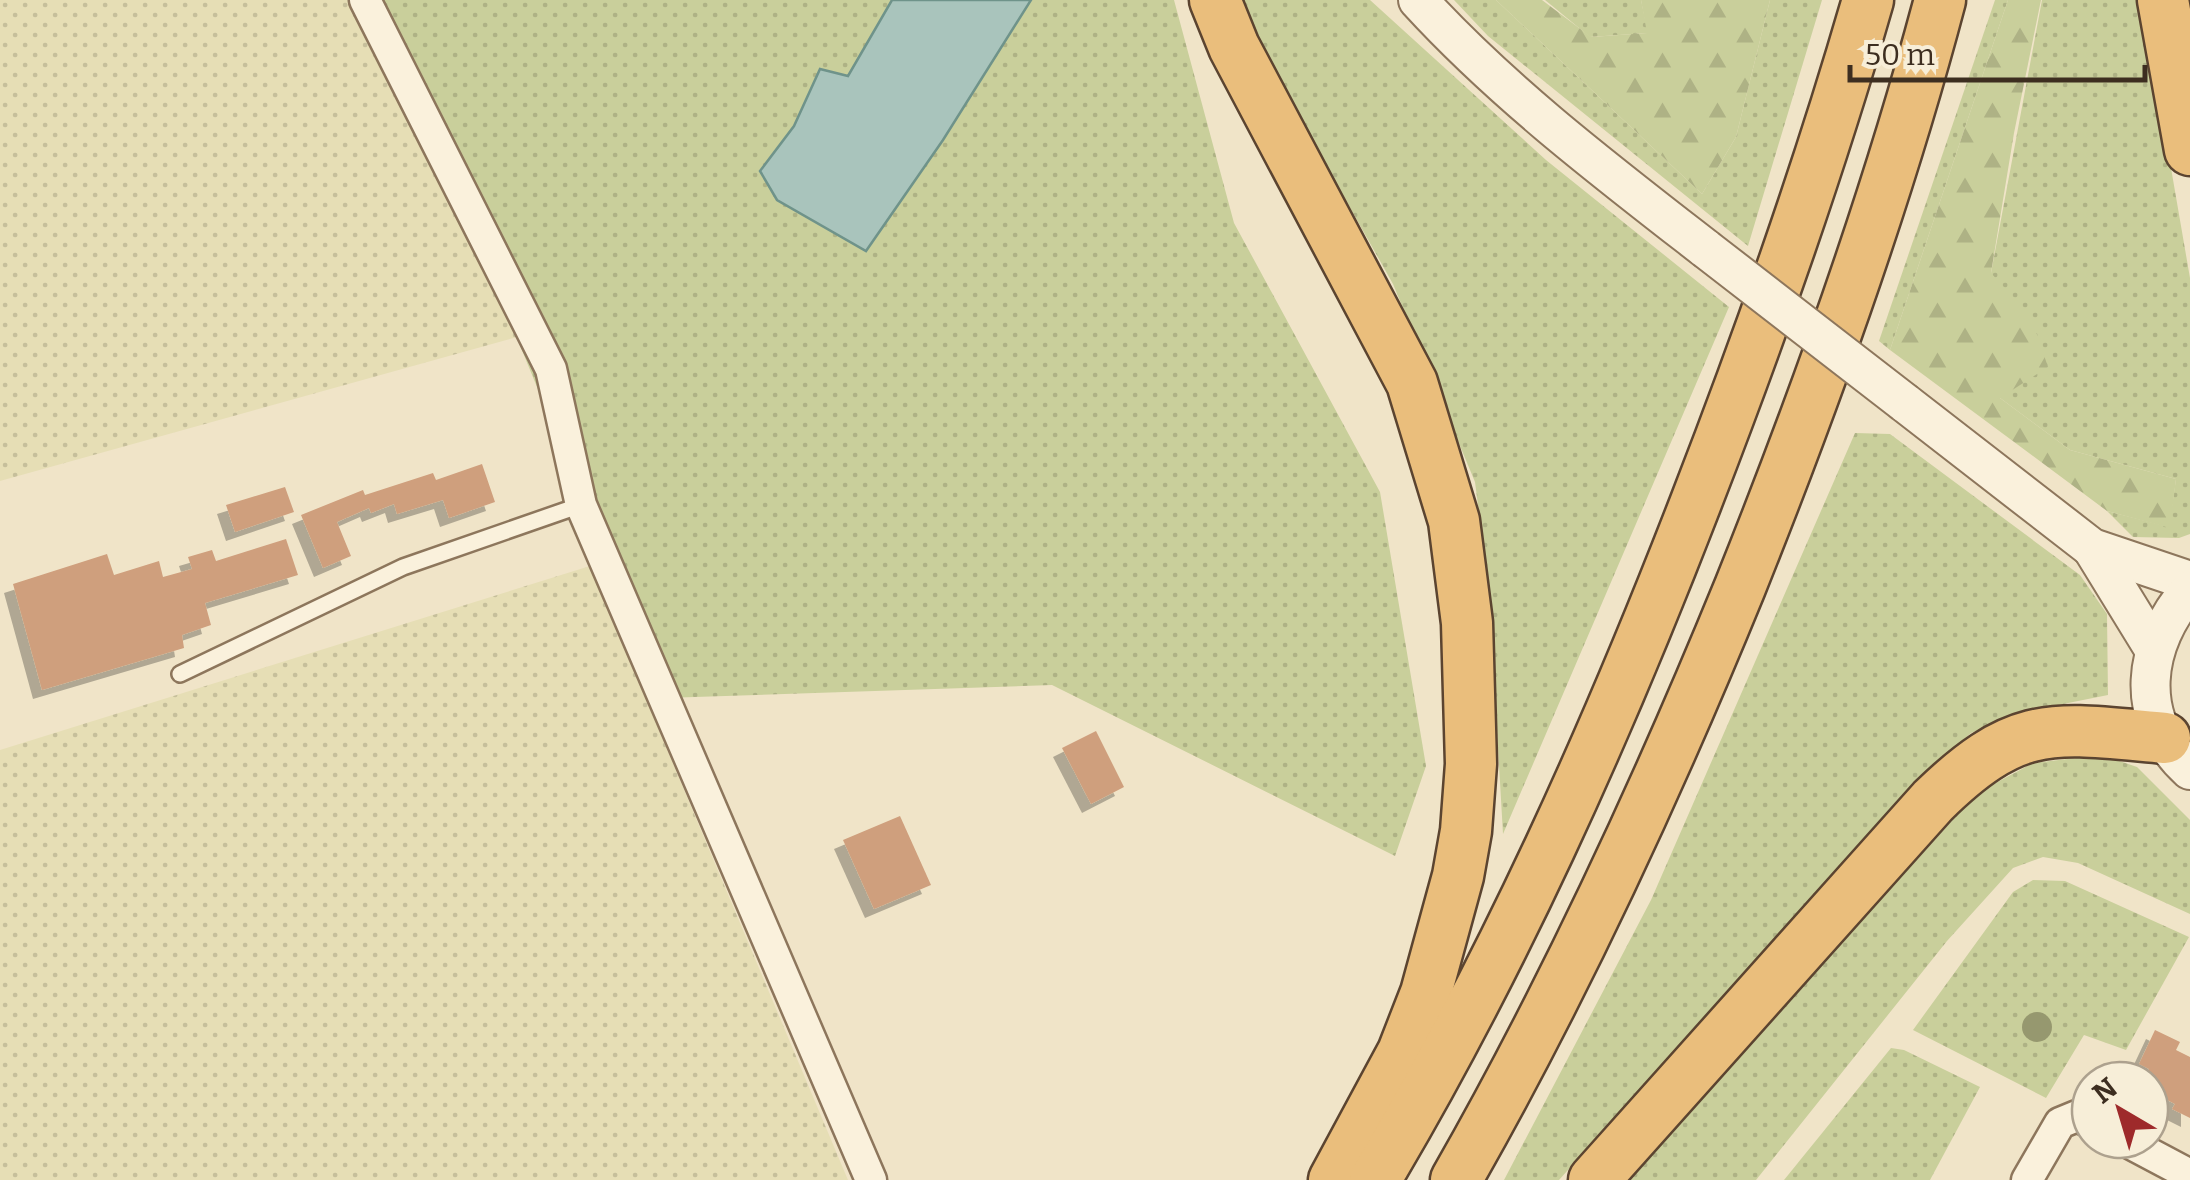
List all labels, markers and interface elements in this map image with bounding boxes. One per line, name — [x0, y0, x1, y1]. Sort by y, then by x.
scale bar — [1850, 20, 2145, 82]
text: 50 m — [1865, 37, 1935, 73]
north arrow — [2070, 1060, 2170, 1160]
text: N — [2086, 1071, 2124, 1110]

